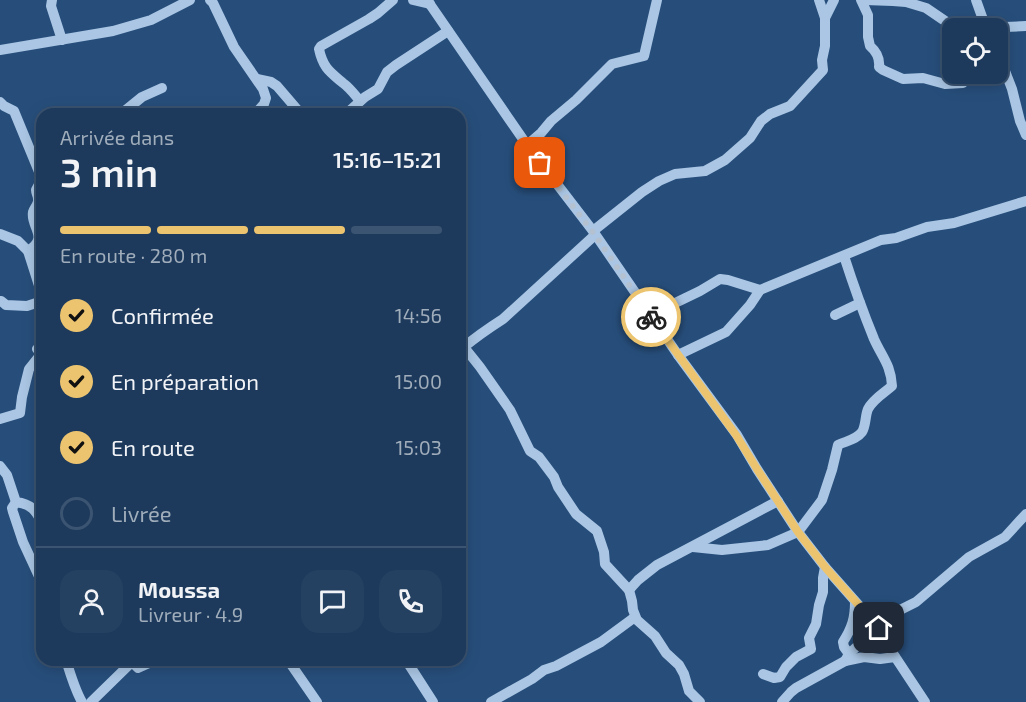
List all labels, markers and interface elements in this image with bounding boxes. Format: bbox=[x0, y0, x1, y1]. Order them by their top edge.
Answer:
map controls bbox=[942, 18, 1008, 84]
button: locate bbox=[942, 18, 1008, 84]
text: Arrivée dans bbox=[60, 125, 174, 149]
pin bbox=[514, 137, 565, 188]
text: 15:16–15:21 bbox=[333, 146, 442, 172]
icon: bag bbox=[523, 146, 556, 179]
text: 3 min bbox=[60, 148, 158, 195]
text: En route · 280 m bbox=[60, 243, 207, 267]
courier bbox=[621, 287, 681, 347]
icon: check bbox=[60, 299, 93, 332]
icon: bike bbox=[635, 301, 668, 334]
text: Confirmée bbox=[111, 302, 214, 328]
text: 14:56 bbox=[395, 303, 442, 327]
icon: check bbox=[60, 365, 93, 398]
text: En préparation bbox=[111, 368, 259, 394]
text: 15:00 bbox=[394, 369, 442, 393]
icon: check bbox=[60, 431, 93, 464]
text: En route bbox=[111, 434, 195, 460]
text: 15:03 bbox=[395, 435, 442, 459]
text: Livrée bbox=[111, 500, 172, 526]
button: person bbox=[60, 570, 123, 633]
button: chat bbox=[301, 570, 364, 633]
button: phone bbox=[379, 570, 442, 633]
text: Moussa bbox=[138, 576, 220, 602]
text: Livreur · 4.9 bbox=[138, 602, 243, 626]
pin bbox=[853, 602, 904, 653]
icon: home bbox=[862, 611, 895, 644]

